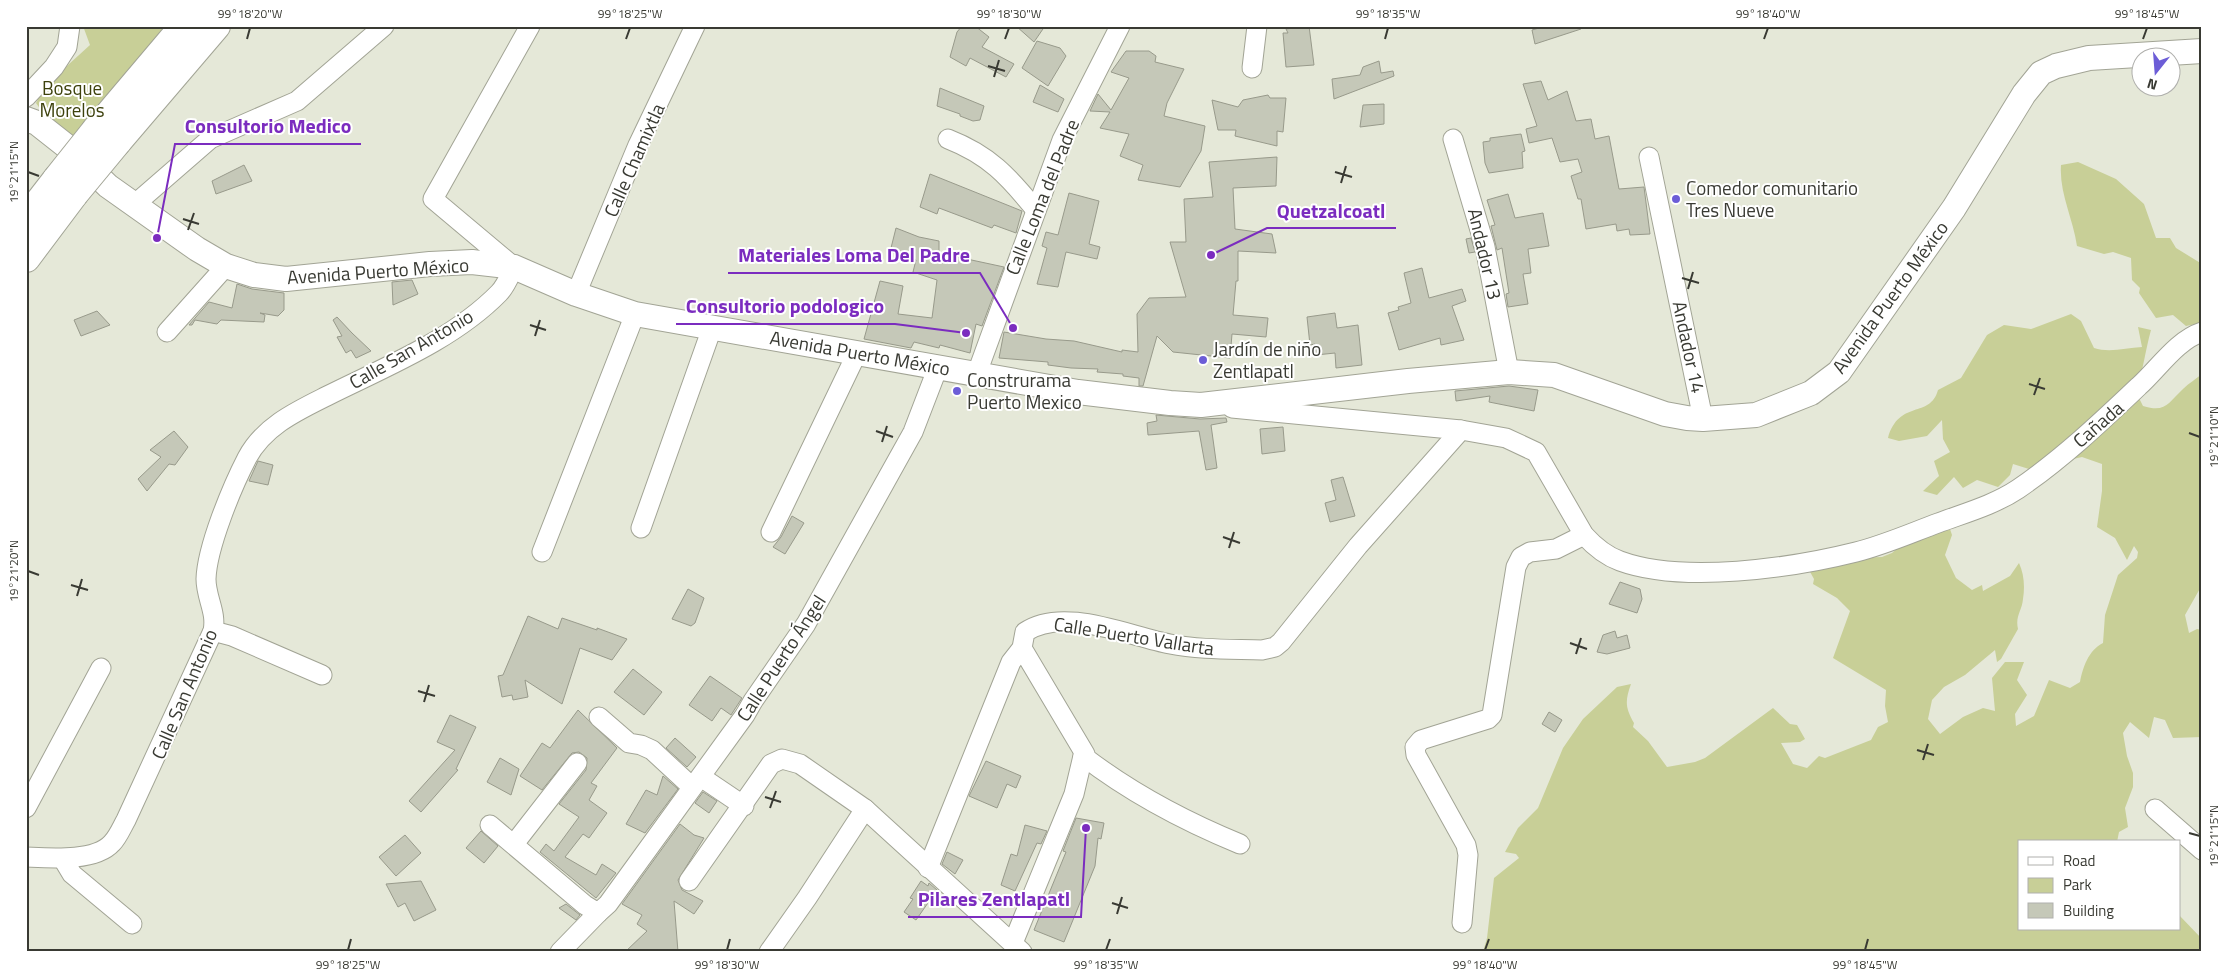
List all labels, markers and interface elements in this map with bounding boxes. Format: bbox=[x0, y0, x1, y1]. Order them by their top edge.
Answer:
text: 99°18'20"W bbox=[218, 4, 283, 23]
text: 99°18'25"W bbox=[598, 4, 663, 23]
text: 99°18'30"W bbox=[977, 4, 1042, 23]
text: 99°18'35"W bbox=[1356, 4, 1421, 23]
text: 99°18'40"W bbox=[1736, 4, 1801, 23]
text: 99°18'45"W bbox=[2115, 4, 2180, 23]
north arrow bbox=[2130, 48, 2180, 98]
park label: Bosque Morelos bbox=[39, 73, 105, 124]
text: N bbox=[2144, 73, 2160, 96]
street label: Calle Chamixtla bbox=[596, 98, 672, 221]
callout: Consultorio Medico bbox=[175, 109, 361, 144]
text: Consultorio Medico bbox=[185, 110, 351, 141]
street label: Calle Loma del Padre bbox=[997, 114, 1086, 279]
text: 19°21'15"N bbox=[4, 141, 23, 203]
place label: Comedor comunitario Tres Nueve bbox=[1686, 173, 1858, 224]
callout: Quetzalcoatl bbox=[1267, 193, 1396, 228]
marker: Comedor comunitario Tres Nueve bbox=[1670, 193, 1682, 205]
text: Quetzalcoatl bbox=[1277, 195, 1385, 226]
street label: Andador 13 bbox=[1461, 205, 1510, 303]
street label: Avenida Puerto México bbox=[1824, 214, 1955, 379]
callout: Materiales Loma Del Padre bbox=[728, 238, 980, 273]
text: Materiales Loma Del Padre bbox=[738, 239, 970, 270]
street label: Avenida Puerto México bbox=[286, 250, 470, 291]
callout: Consultorio podologico bbox=[676, 289, 895, 324]
text: Consultorio podologico bbox=[686, 290, 884, 321]
street label: Andador 14 bbox=[1666, 298, 1713, 396]
street label: Calle San Antonio bbox=[343, 301, 478, 396]
street label: Avenida Puerto México bbox=[768, 322, 952, 383]
place label: Jardín de niño Zentlapatl bbox=[1213, 334, 1321, 385]
marker: Jardín de niño Zentlapatl bbox=[1197, 354, 1209, 366]
place label: Construrama Puerto Mexico bbox=[967, 365, 1082, 416]
marker: Construrama Puerto Mexico bbox=[951, 385, 963, 397]
street label: Cañada bbox=[2066, 393, 2130, 454]
text: 19°21'10"N bbox=[2204, 406, 2223, 468]
text: 19°21'20"N bbox=[4, 540, 23, 602]
street label: Calle Puerto Ángel bbox=[729, 589, 833, 727]
street label: Calle Puerto Vallarta bbox=[1052, 609, 1217, 663]
street label: Calle San Antonio bbox=[143, 624, 224, 764]
text: 19°21'15"N bbox=[2204, 805, 2223, 867]
legend bbox=[2018, 840, 2180, 930]
text: Road bbox=[2063, 849, 2095, 872]
text: Park bbox=[2063, 873, 2092, 896]
callout: Pilares Zentlapatl bbox=[908, 882, 1081, 917]
text: Pilares Zentlapatl bbox=[918, 883, 1070, 914]
text: Building bbox=[2063, 899, 2114, 922]
text: 99°18'25"W bbox=[316, 955, 381, 974]
text: 99°18'30"W bbox=[695, 955, 760, 974]
text: 99°18'35"W bbox=[1074, 955, 1139, 974]
text: 99°18'40"W bbox=[1453, 955, 1518, 974]
text: 99°18'45"W bbox=[1833, 955, 1898, 974]

